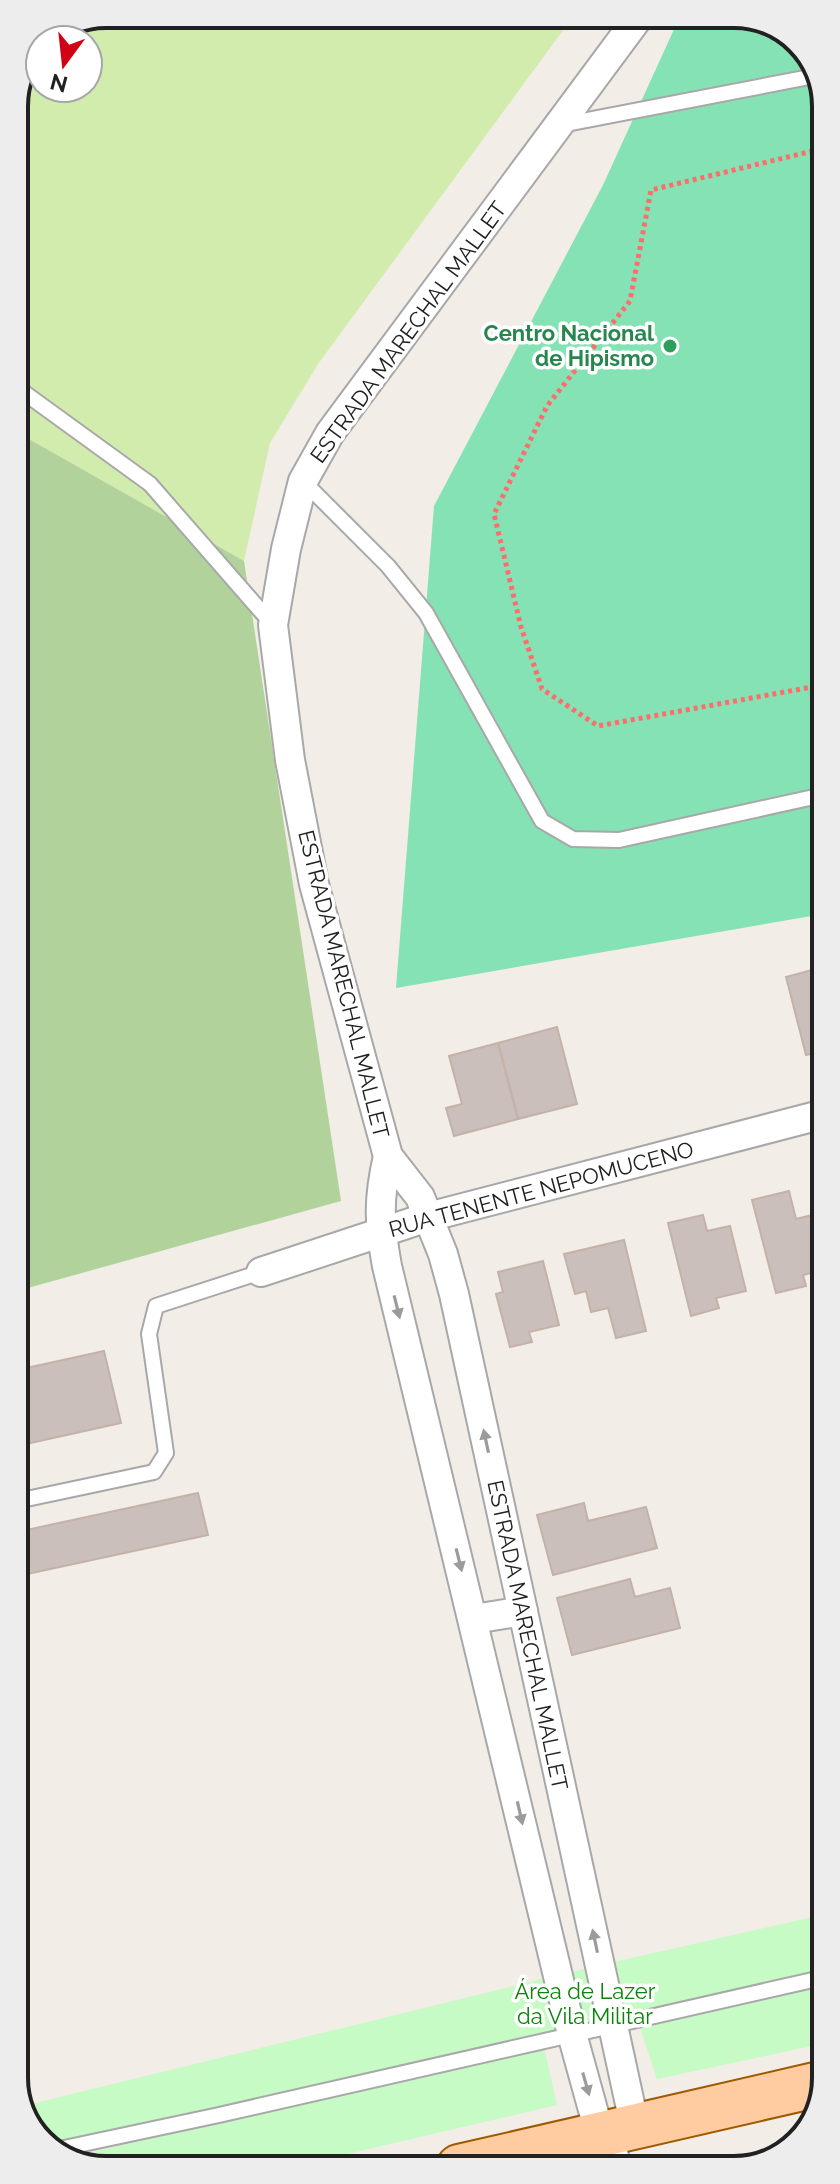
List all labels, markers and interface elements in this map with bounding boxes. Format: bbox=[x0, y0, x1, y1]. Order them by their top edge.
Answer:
north arrow bbox=[24, 24, 104, 104]
text: N bbox=[47, 69, 70, 98]
street label: ESTRADA MARECHAL MALLET bbox=[304, 196, 512, 468]
place label: Centro Nacional de Hipismo bbox=[484, 320, 655, 371]
marker: Centro Nacional de Hipismo bbox=[661, 337, 679, 355]
street label: ESTRADA MARECHAL MALLET bbox=[293, 827, 395, 1141]
street label: RUA TENENTE NEPOMUCENO bbox=[386, 1136, 696, 1242]
one-way arrow bbox=[391, 1295, 404, 1320]
one-way arrow bbox=[479, 1429, 492, 1454]
street label: ESTRADA MARECHAL MALLET bbox=[482, 1478, 574, 1793]
one-way arrow bbox=[454, 1547, 466, 1572]
one-way arrow bbox=[514, 1800, 527, 1825]
one-way arrow bbox=[588, 1929, 601, 1954]
park label: Área de Lazer da Vila Militar bbox=[515, 1978, 656, 2029]
one-way arrow bbox=[580, 2073, 593, 2097]

